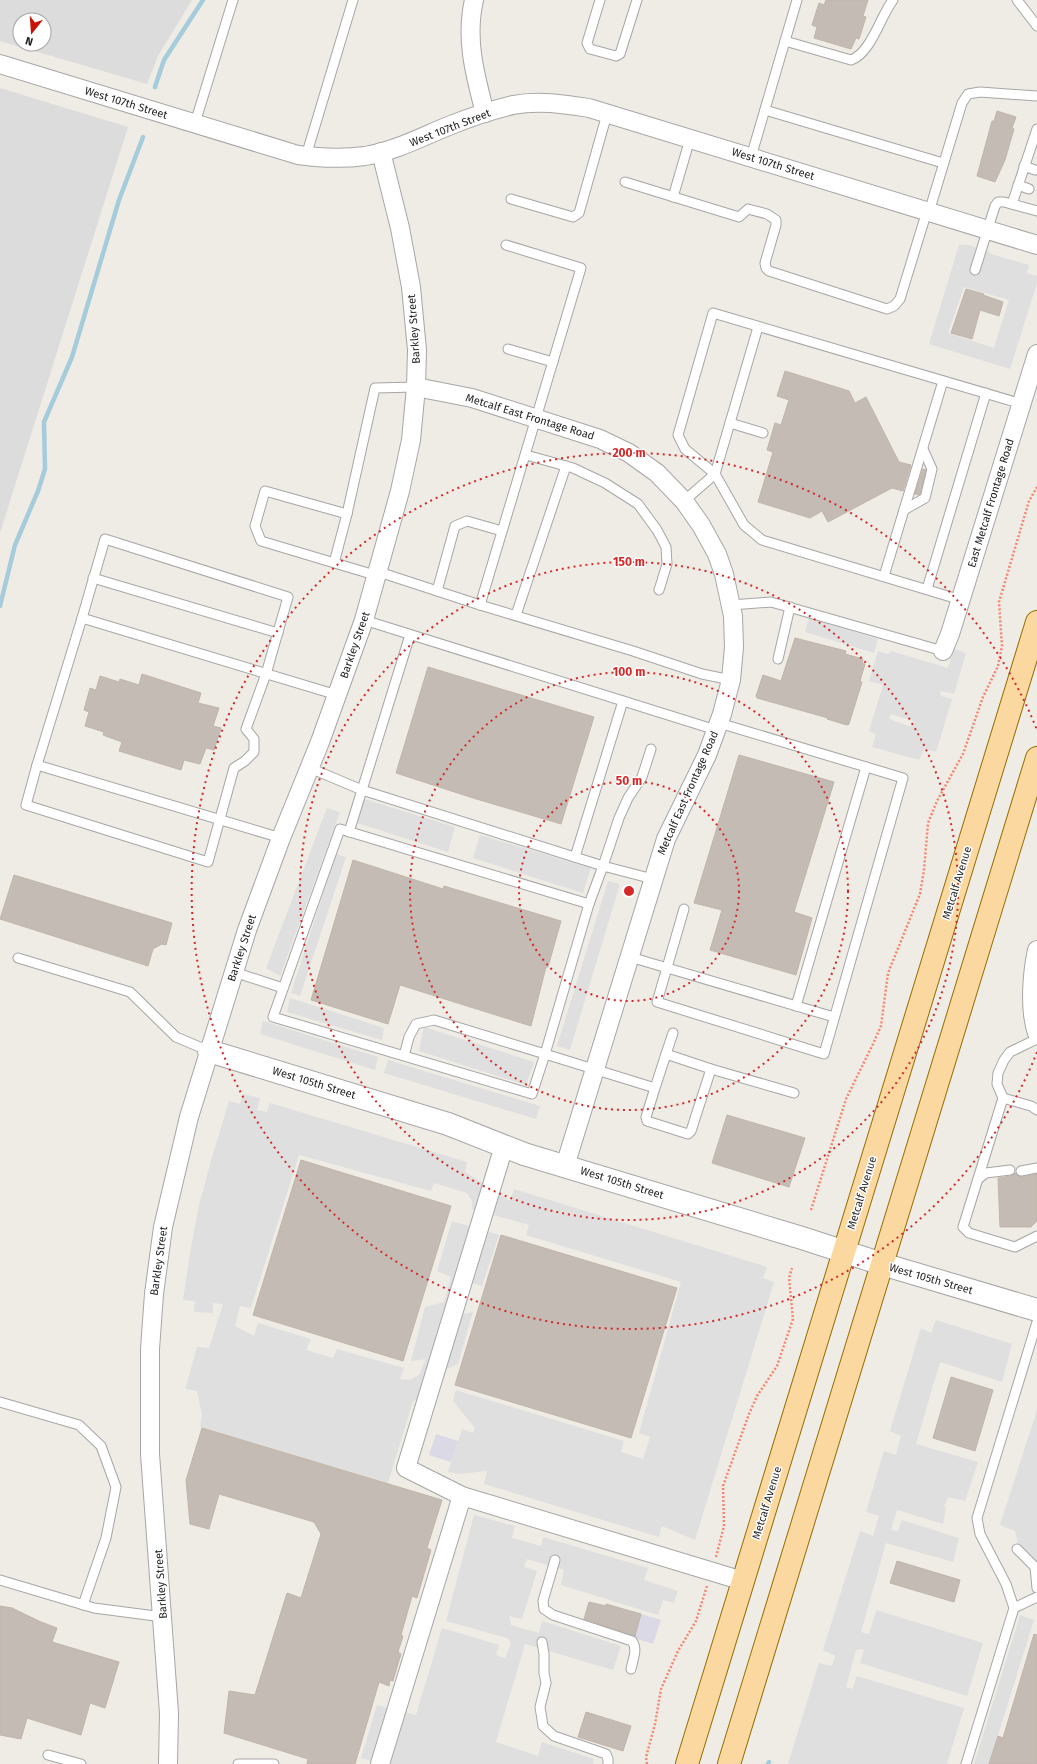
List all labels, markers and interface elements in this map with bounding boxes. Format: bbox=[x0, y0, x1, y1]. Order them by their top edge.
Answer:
north arrow bbox=[12, 12, 52, 52]
text: N bbox=[24, 34, 35, 48]
street label: West 107th Street bbox=[83, 84, 169, 122]
street label: West 107th Street bbox=[408, 107, 492, 149]
street label: West 107th Street bbox=[730, 145, 816, 183]
street label: Barkley Street bbox=[405, 294, 423, 364]
street label: Metcalf East Frontage Road bbox=[464, 391, 596, 443]
street label: East Metcalf Frontage Road bbox=[965, 437, 1017, 569]
text: 200 m bbox=[612, 446, 646, 460]
text: 150 m bbox=[613, 555, 645, 569]
street label: Barkley Street bbox=[337, 610, 373, 680]
text: 100 m bbox=[613, 665, 645, 679]
street label: Metcalf East Frontage Road bbox=[655, 729, 721, 857]
text: 50 m bbox=[616, 774, 642, 788]
street label: Metcalf Avenue bbox=[940, 845, 974, 921]
centre of rings bbox=[622, 884, 636, 898]
street label: Barkley Street bbox=[225, 913, 259, 983]
street label: West 105th Street bbox=[271, 1064, 357, 1102]
street label: Metcalf Avenue bbox=[845, 1155, 879, 1231]
street label: West 105th Street bbox=[579, 1164, 665, 1202]
street label: Barkley Street bbox=[148, 1225, 170, 1296]
street label: West 105th Street bbox=[888, 1261, 974, 1297]
street label: Metcalf Avenue bbox=[750, 1465, 784, 1541]
street label: Barkley Street bbox=[152, 1549, 170, 1619]

